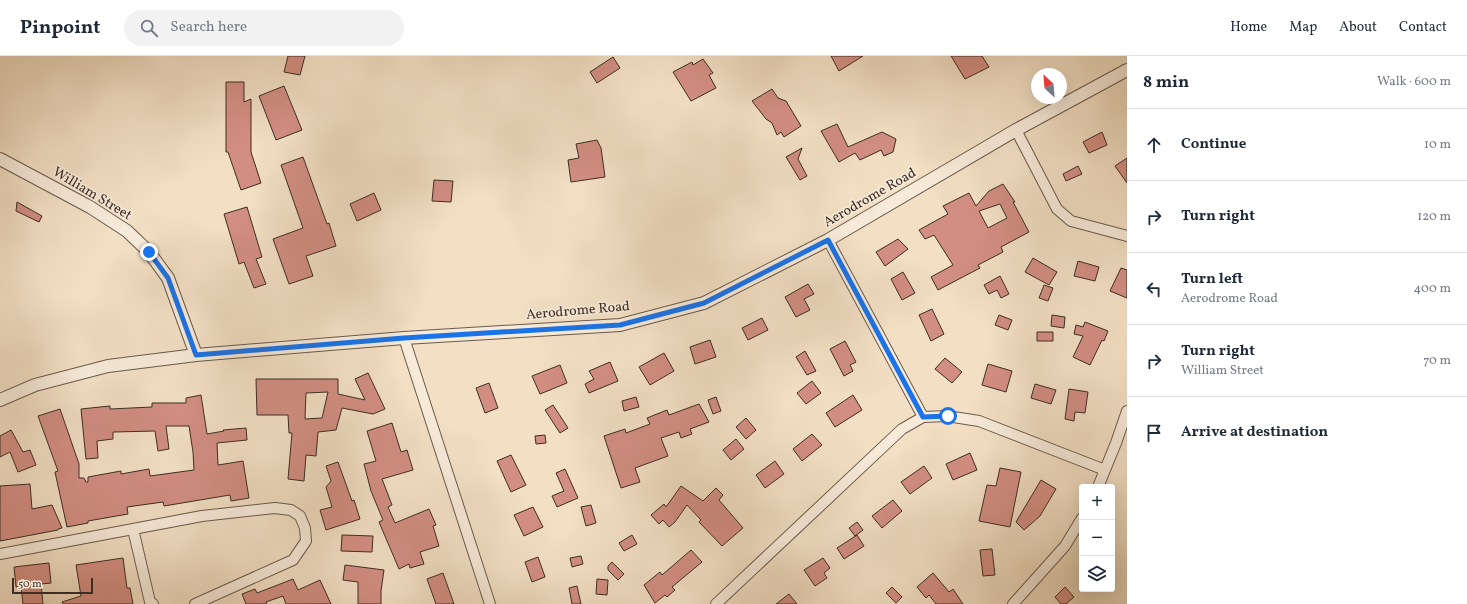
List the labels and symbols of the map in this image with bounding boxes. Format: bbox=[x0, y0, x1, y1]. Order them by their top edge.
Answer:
north arrow bbox=[1031, 68, 1067, 104]
street label: William Street bbox=[49, 163, 135, 225]
street label: Aerodrome Road bbox=[820, 164, 920, 232]
route end bbox=[140, 243, 158, 261]
street label: Aerodrome Road bbox=[525, 297, 631, 325]
route start bbox=[939, 407, 957, 425]
scale bar bbox=[12, 576, 93, 595]

